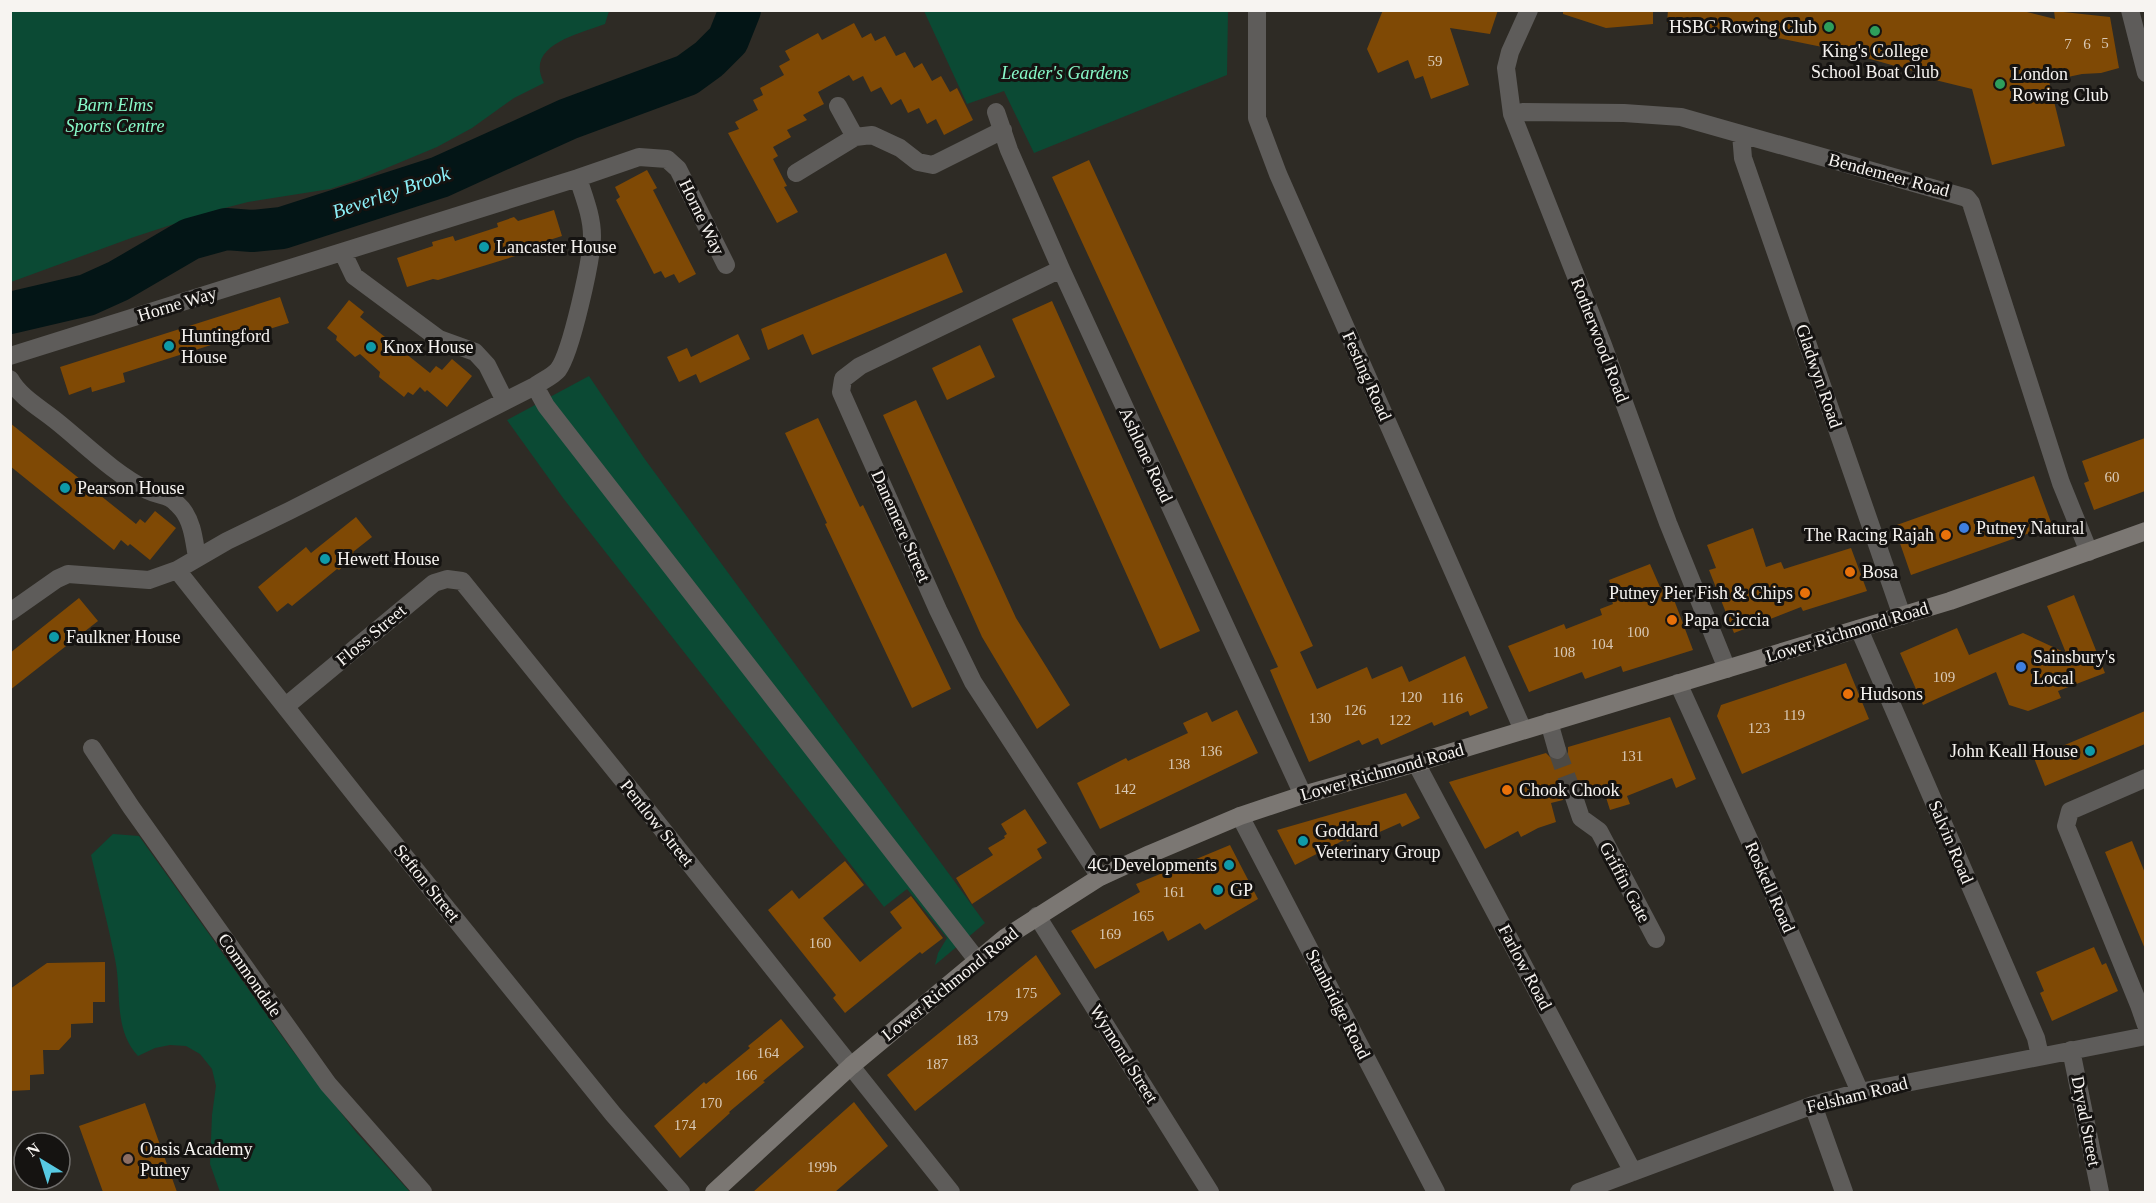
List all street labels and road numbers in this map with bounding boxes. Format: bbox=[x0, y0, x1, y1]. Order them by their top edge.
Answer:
street label: Bendemeer Road bbox=[1826, 149, 1952, 201]
street label: Horne Way bbox=[675, 176, 729, 258]
street label: Rotherwood Road bbox=[1567, 275, 1633, 405]
street label: Horne Way bbox=[135, 282, 219, 326]
street label: Gladwyn Road bbox=[1792, 321, 1846, 431]
street label: Festing Road bbox=[1338, 328, 1396, 424]
street label: Ashlone Road bbox=[1115, 404, 1177, 506]
street label: Danemere Street bbox=[867, 467, 935, 585]
street label: Lower Richmond Road bbox=[1763, 598, 1931, 666]
street label: Floss Street bbox=[332, 600, 410, 670]
street label: Lower Richmond Road bbox=[1298, 739, 1466, 805]
street label: Pentlow Street bbox=[616, 776, 698, 870]
street label: Salvin Road bbox=[1925, 797, 1977, 887]
street label: Griffin Gate bbox=[1595, 838, 1655, 926]
street label: Roskell Road bbox=[1741, 838, 1799, 936]
street label: Sefton Street bbox=[390, 840, 464, 926]
street label: Farlow Road bbox=[1494, 921, 1556, 1013]
street label: Lower Richmond Road bbox=[878, 923, 1022, 1045]
street label: Commondale bbox=[214, 930, 286, 1020]
street label: Stanbridge Road bbox=[1302, 946, 1374, 1062]
street label: Wymond Street bbox=[1086, 1001, 1162, 1107]
street label: Felsham Road bbox=[1804, 1073, 1910, 1117]
street label: Dryad Street bbox=[2067, 1074, 2105, 1168]

